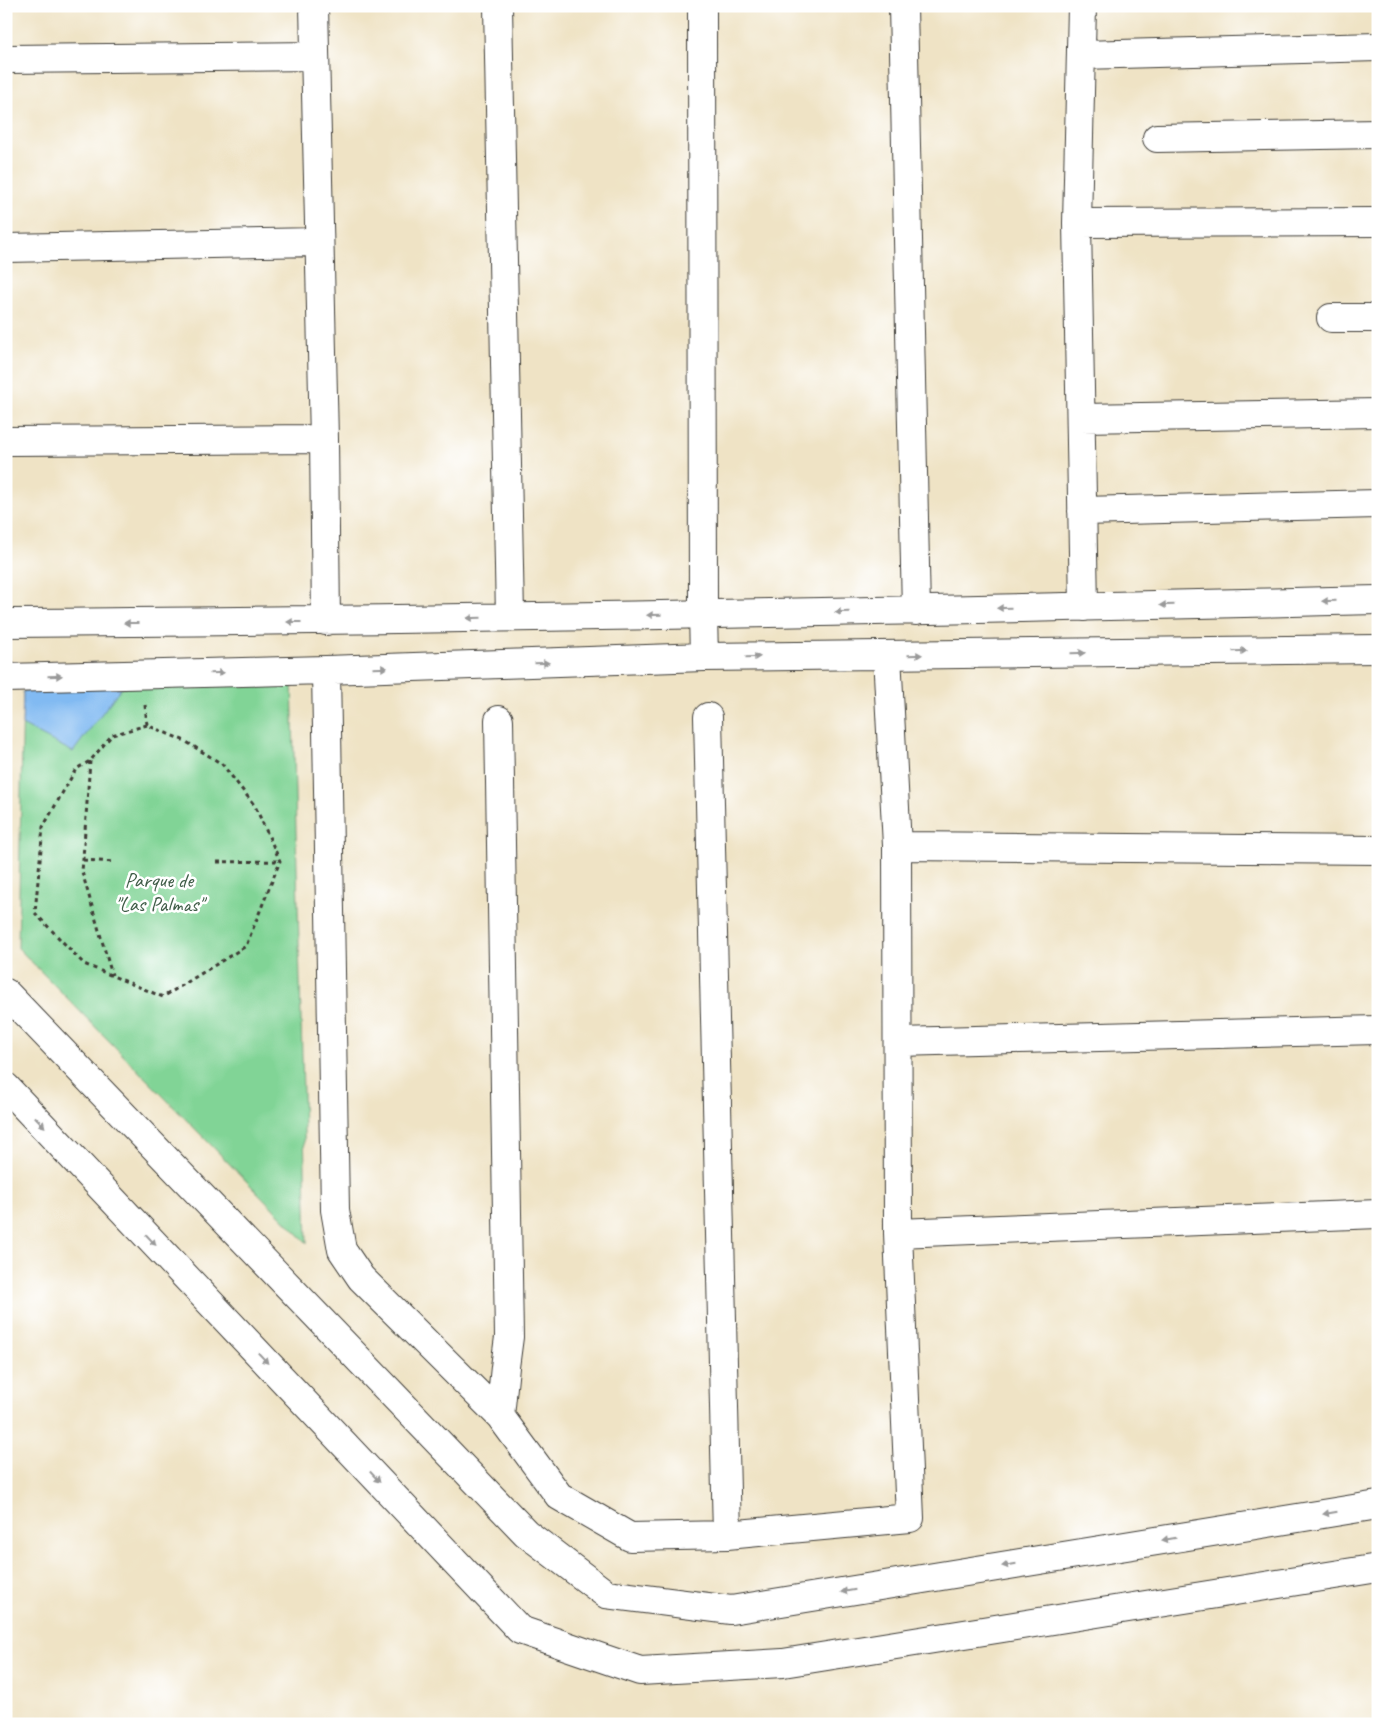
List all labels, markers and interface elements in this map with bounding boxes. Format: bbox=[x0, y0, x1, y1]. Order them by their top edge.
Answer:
one-way arrow bbox=[1321, 597, 1337, 605]
one-way arrow bbox=[1158, 601, 1174, 609]
one-way arrow bbox=[996, 604, 1012, 612]
one-way arrow bbox=[833, 608, 849, 616]
one-way arrow bbox=[646, 611, 662, 619]
one-way arrow bbox=[466, 614, 482, 622]
one-way arrow bbox=[286, 618, 302, 626]
one-way arrow bbox=[123, 619, 139, 627]
one-way arrow bbox=[1233, 646, 1249, 654]
one-way arrow bbox=[1070, 649, 1086, 657]
one-way arrow bbox=[908, 651, 924, 659]
one-way arrow bbox=[745, 653, 761, 661]
one-way arrow bbox=[534, 658, 550, 666]
one-way arrow bbox=[372, 664, 388, 672]
one-way arrow bbox=[210, 669, 226, 677]
one-way arrow bbox=[47, 672, 63, 680]
park label: Parque de "Las Palmas" bbox=[115, 867, 207, 917]
one-way arrow bbox=[34, 1116, 46, 1128]
one-way arrow bbox=[145, 1234, 157, 1246]
one-way arrow bbox=[257, 1352, 269, 1364]
one-way arrow bbox=[369, 1470, 381, 1482]
one-way arrow bbox=[1321, 1509, 1337, 1517]
one-way arrow bbox=[1161, 1535, 1177, 1543]
one-way arrow bbox=[1000, 1561, 1016, 1569]
one-way arrow bbox=[840, 1587, 856, 1595]

